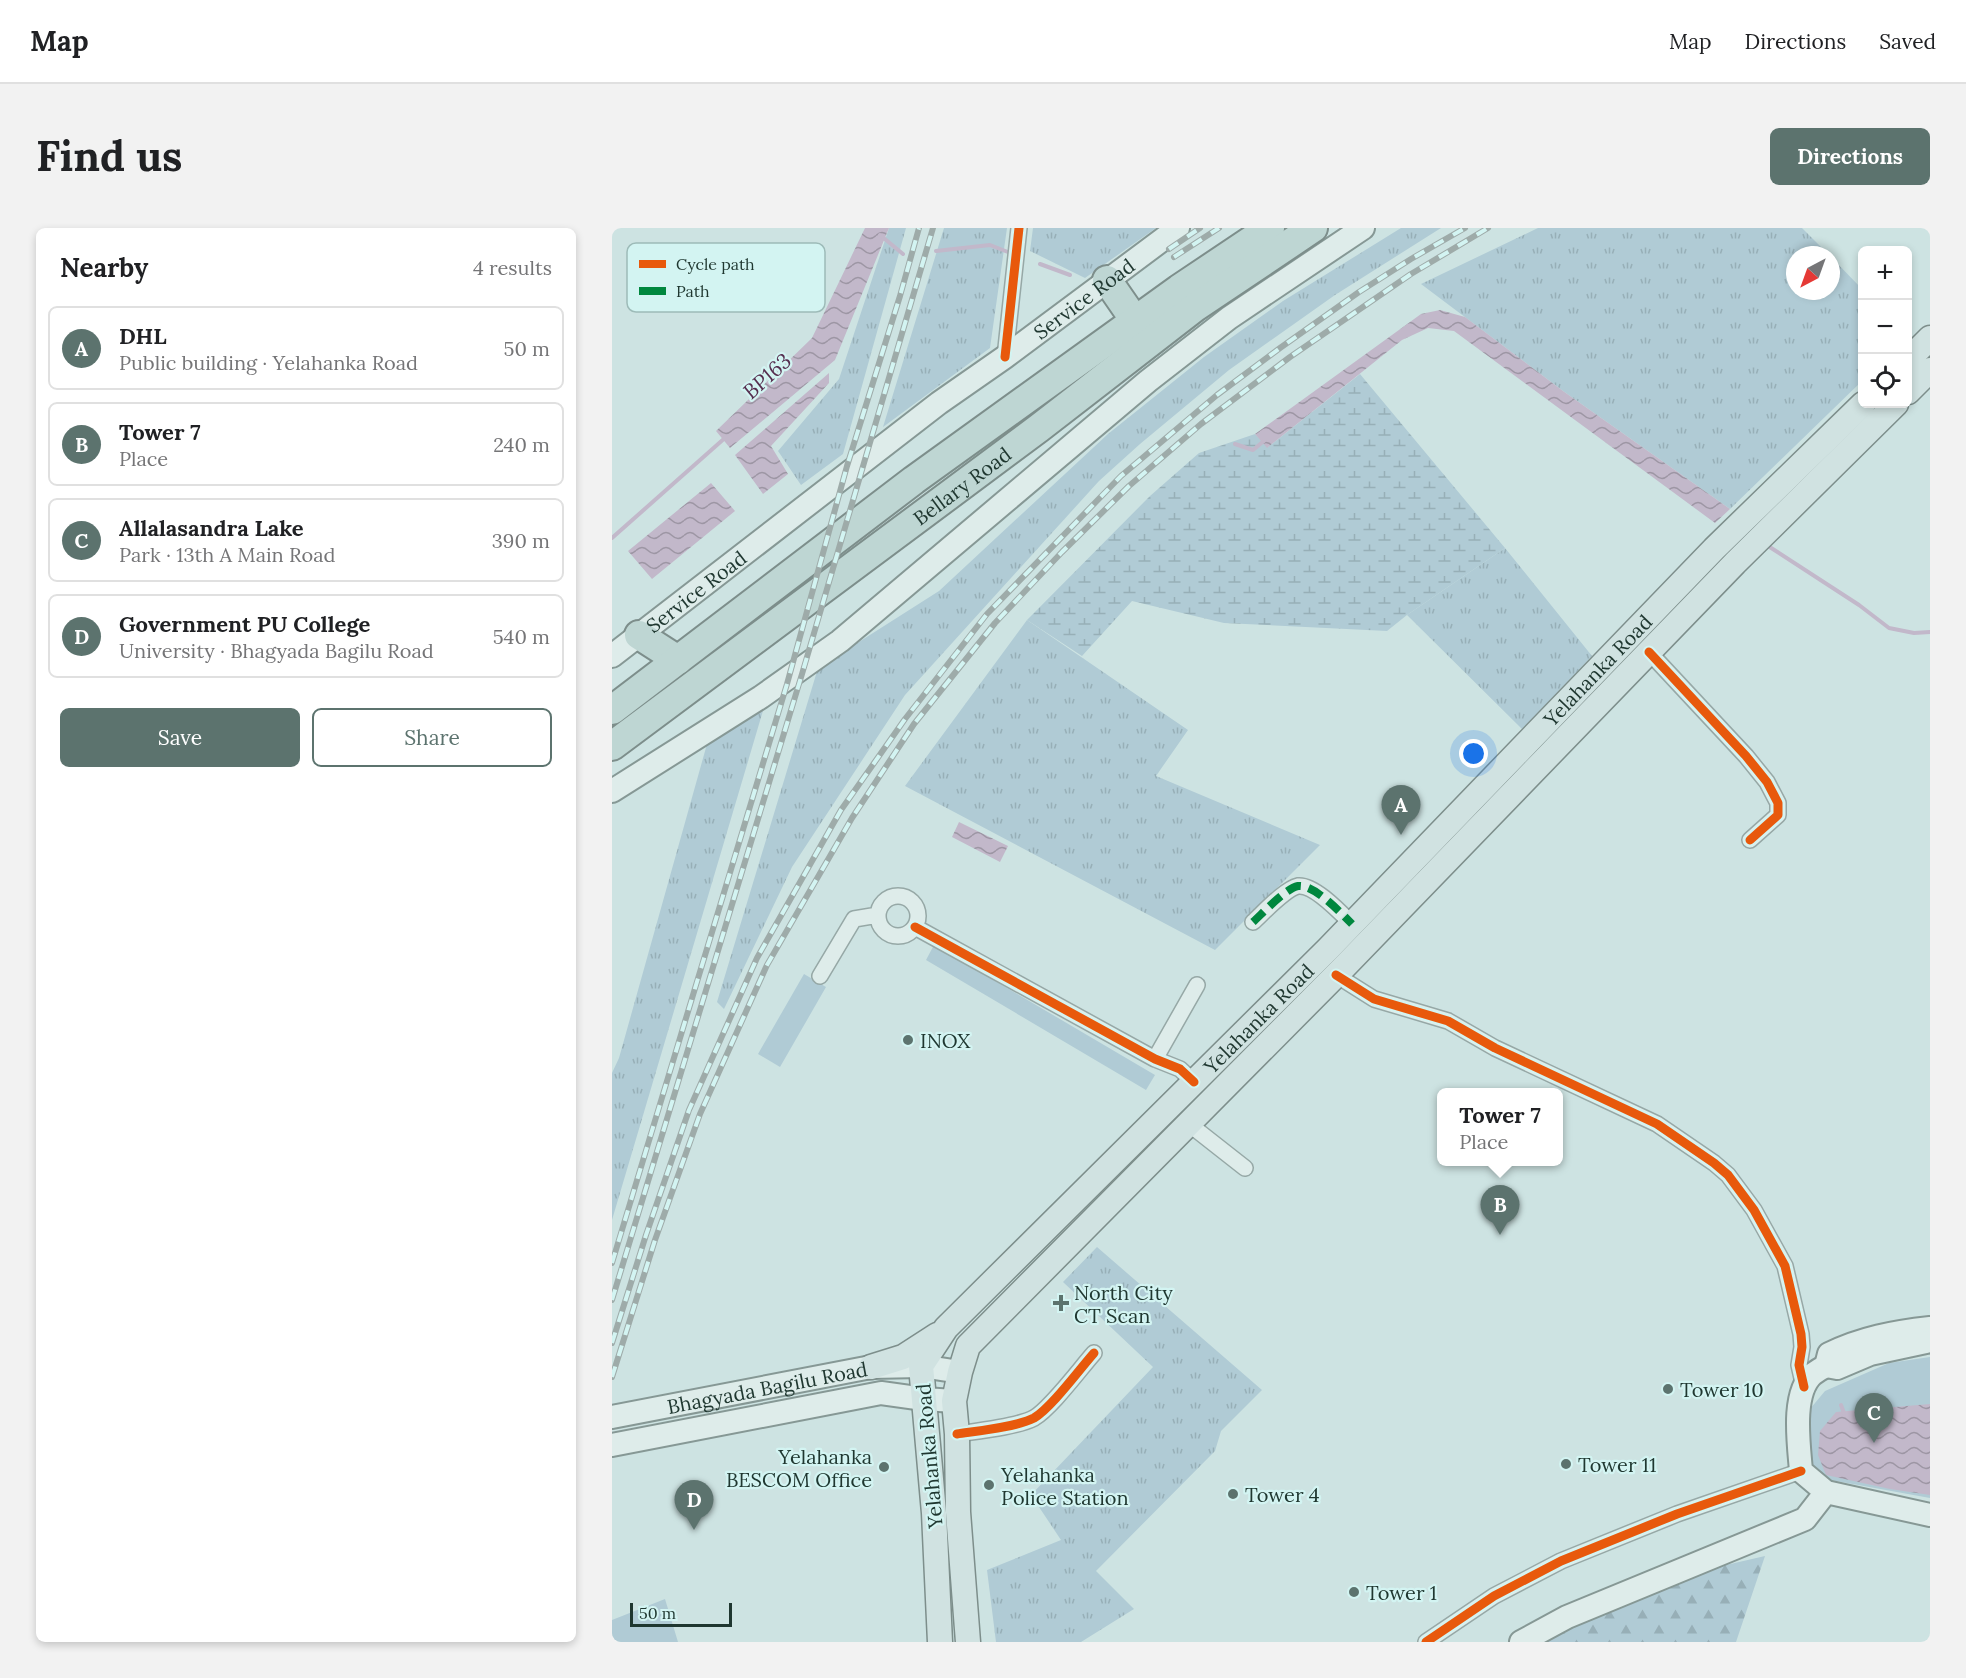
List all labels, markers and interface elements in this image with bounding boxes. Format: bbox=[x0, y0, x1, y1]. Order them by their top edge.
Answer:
text: Map bbox=[30, 23, 89, 59]
text: Map bbox=[1669, 28, 1712, 55]
text: Directions bbox=[1745, 28, 1846, 55]
text: Saved bbox=[1879, 28, 1936, 55]
button: Directions bbox=[1770, 128, 1930, 185]
text: Find us bbox=[36, 129, 182, 183]
legend bbox=[627, 243, 825, 312]
north arrow bbox=[1786, 246, 1840, 300]
map controls bbox=[1858, 246, 1912, 408]
button: + bbox=[1858, 246, 1912, 300]
text: Nearby bbox=[60, 251, 148, 284]
street label: Service Road bbox=[1028, 253, 1139, 344]
text: Cycle path bbox=[676, 254, 755, 274]
text: 4 results bbox=[473, 255, 552, 280]
text: Path bbox=[676, 281, 710, 301]
button: − bbox=[1858, 300, 1912, 354]
text: DHL bbox=[119, 322, 166, 350]
text: A bbox=[75, 336, 88, 361]
text: 50 m bbox=[504, 336, 550, 361]
water label: BP163 bbox=[737, 347, 797, 405]
text: Public building · Yelahanka Road bbox=[119, 350, 418, 375]
button: locate bbox=[1858, 354, 1912, 408]
text: Tower 7 bbox=[119, 418, 201, 446]
text: B bbox=[75, 432, 88, 457]
text: 240 m bbox=[493, 432, 550, 457]
street label: Bellary Road bbox=[908, 441, 1016, 530]
text: Place bbox=[119, 446, 168, 471]
text: Allalasandra Lake bbox=[119, 514, 304, 542]
text: C bbox=[75, 528, 88, 553]
text: 390 m bbox=[492, 528, 550, 553]
text: Park · 13th A Main Road bbox=[119, 542, 335, 567]
street label: Service Road bbox=[641, 545, 751, 638]
street label: Yelahanka Road bbox=[1537, 609, 1657, 732]
text: Government PU College bbox=[119, 610, 370, 638]
text: D bbox=[74, 624, 89, 649]
text: 540 m bbox=[493, 624, 550, 649]
text: University · Bhagyada Bagilu Road bbox=[119, 638, 434, 663]
button: Save bbox=[60, 708, 300, 767]
button: Share bbox=[312, 708, 552, 767]
your location bbox=[1459, 739, 1488, 768]
pin: A bbox=[1382, 786, 1420, 835]
street label: Yelahanka Road bbox=[1197, 958, 1319, 1079]
place label: INOX bbox=[920, 1028, 971, 1053]
marker: INOX bbox=[901, 1033, 915, 1047]
popup bbox=[1437, 1088, 1563, 1166]
text: Tower 7 bbox=[1459, 1101, 1541, 1129]
text: Place bbox=[1459, 1129, 1508, 1154]
pin: B bbox=[1480, 1186, 1520, 1235]
place label: North City CT Scan bbox=[1074, 1280, 1173, 1328]
marker: North City CT Scan bbox=[1052, 1294, 1070, 1312]
street label: Bhagyada Bagilu Road bbox=[665, 1355, 869, 1419]
place label: Tower 10 bbox=[1680, 1377, 1764, 1402]
street label: Yelahanka Road bbox=[910, 1382, 948, 1531]
marker: Tower 10 bbox=[1661, 1382, 1675, 1396]
pin: C bbox=[1854, 1394, 1894, 1443]
place label: Yelahanka BESCOM Office bbox=[726, 1444, 872, 1492]
place label: Tower 11 bbox=[1578, 1452, 1656, 1477]
marker: Tower 11 bbox=[1559, 1457, 1573, 1471]
marker: Yelahanka BESCOM Office bbox=[877, 1460, 891, 1474]
place label: Yelahanka Police Station bbox=[1000, 1462, 1129, 1510]
marker: Yelahanka Police Station bbox=[982, 1478, 996, 1492]
pin: D bbox=[674, 1480, 713, 1530]
place label: Tower 4 bbox=[1245, 1482, 1320, 1507]
marker: Tower 4 bbox=[1226, 1487, 1240, 1501]
place label: Tower 1 bbox=[1366, 1580, 1437, 1605]
marker: Tower 1 bbox=[1347, 1585, 1361, 1599]
scale bar bbox=[630, 1600, 732, 1628]
text: 50 m bbox=[639, 1603, 676, 1623]

